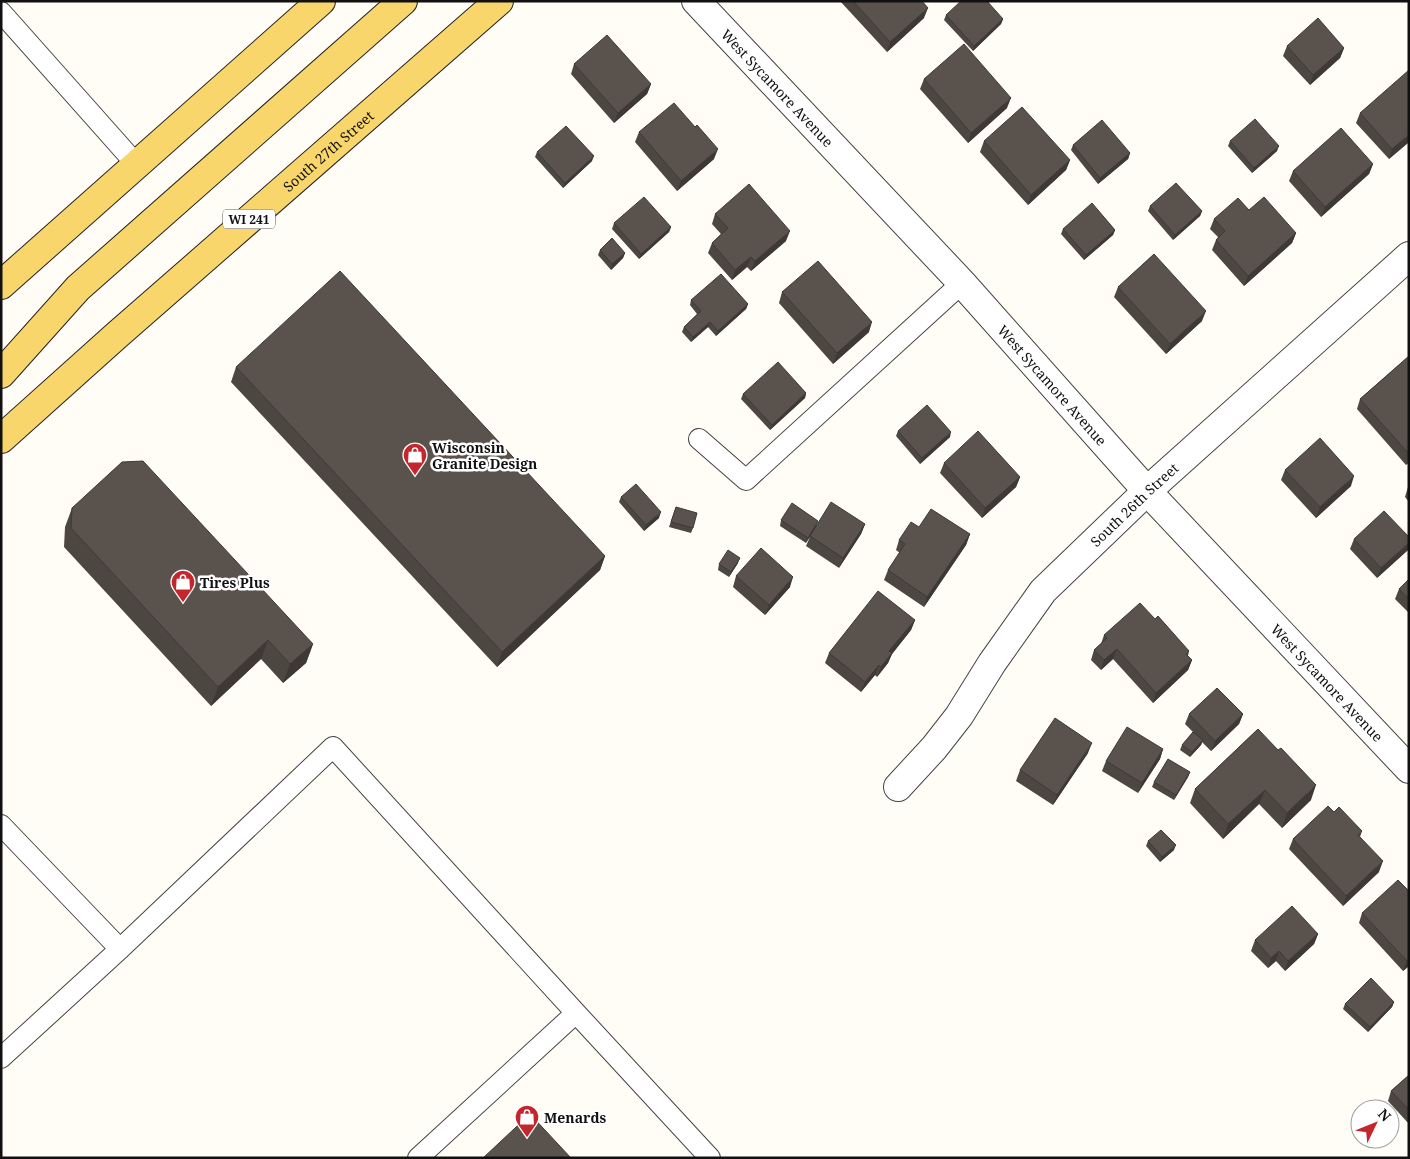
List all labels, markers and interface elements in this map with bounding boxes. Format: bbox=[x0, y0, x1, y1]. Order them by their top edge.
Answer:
street label: West Sycamore Avenue bbox=[717, 25, 838, 151]
street label: South 27th Street bbox=[279, 106, 377, 195]
road number: WI 241 bbox=[223, 210, 275, 228]
street label: West Sycamore Avenue bbox=[994, 321, 1111, 449]
place label: Wisconsin Granite Design bbox=[432, 438, 537, 473]
shop icon: Wisconsin Granite Design bbox=[402, 442, 428, 476]
street label: South 26th Street bbox=[1086, 458, 1182, 550]
shop icon: Tires Plus bbox=[170, 569, 196, 603]
place label: Tires Plus bbox=[200, 573, 270, 592]
street label: West Sycamore Avenue bbox=[1267, 619, 1388, 745]
north arrow bbox=[1350, 1099, 1400, 1149]
shop icon: Menards bbox=[514, 1104, 540, 1138]
text: N bbox=[1374, 1104, 1396, 1125]
place label: Menards bbox=[544, 1108, 606, 1127]

